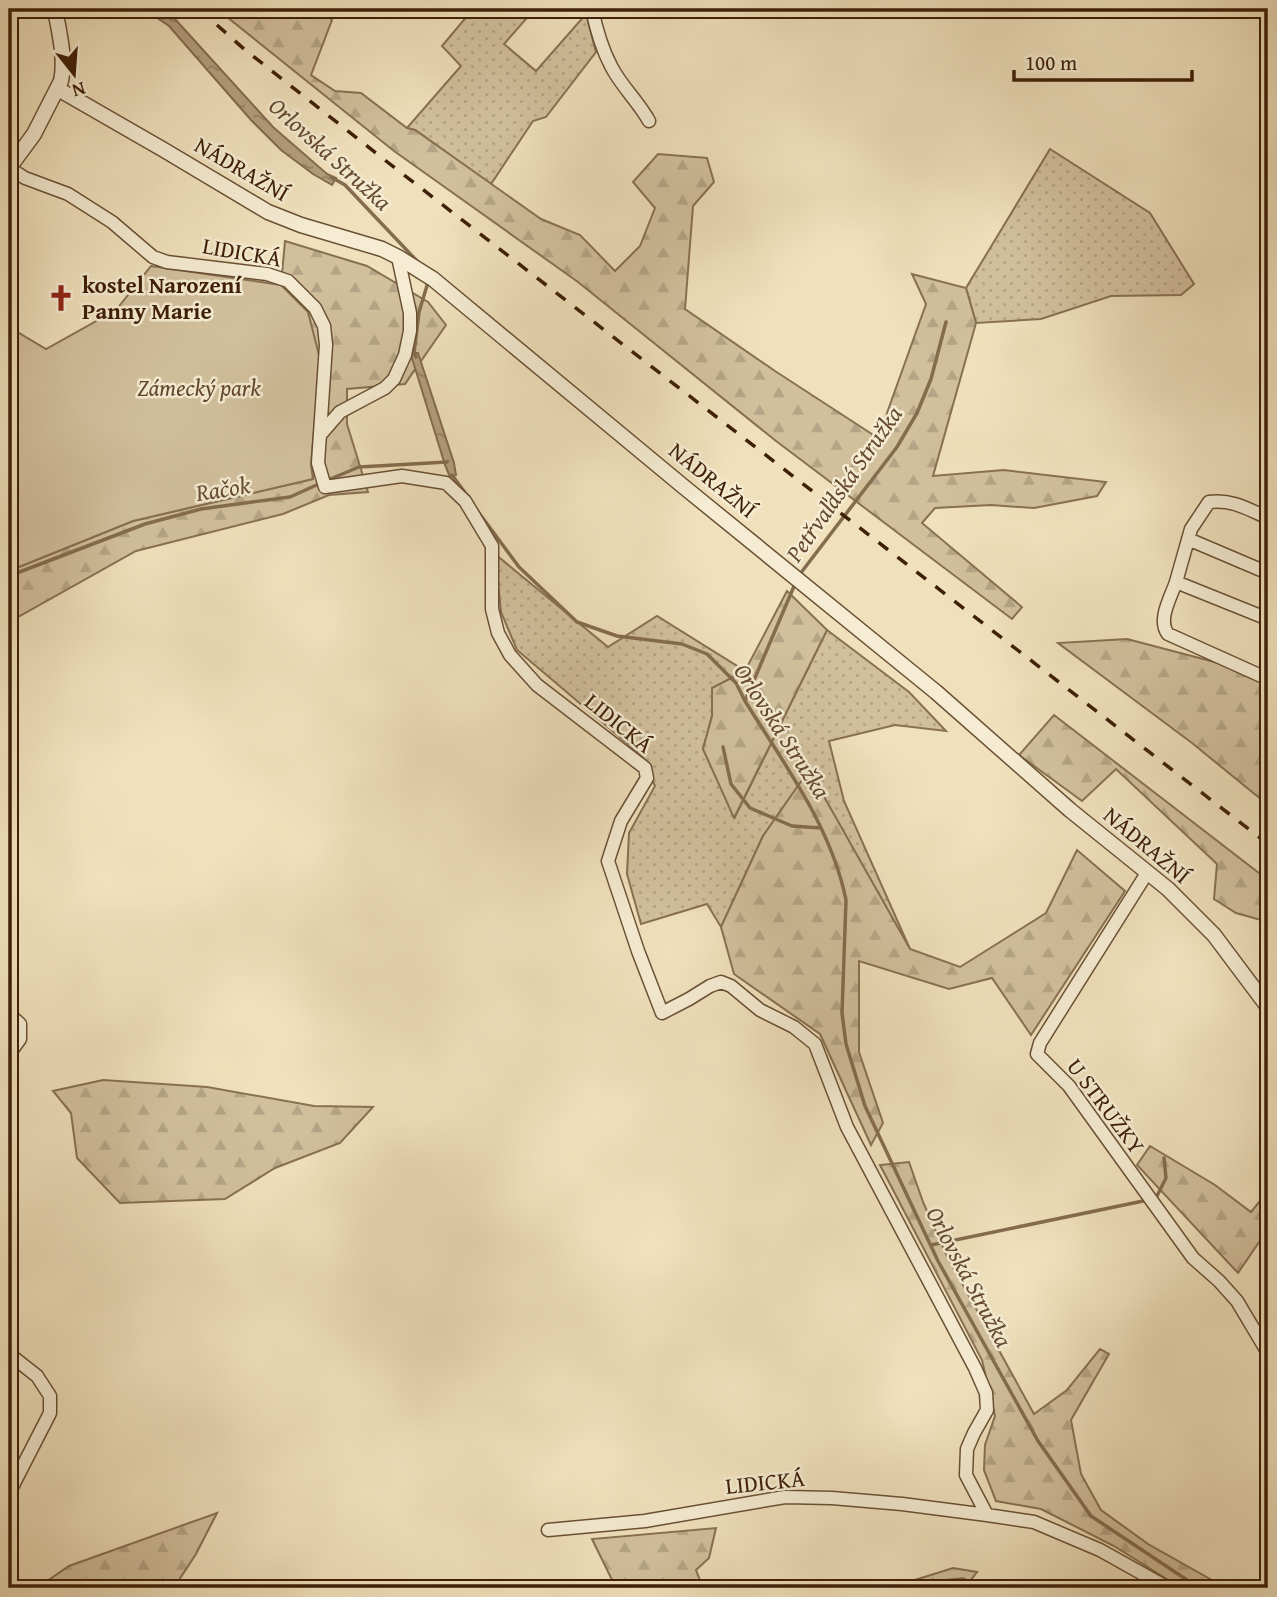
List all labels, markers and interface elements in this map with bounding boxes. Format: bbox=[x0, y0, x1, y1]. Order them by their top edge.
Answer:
north arrow bbox=[38, 38, 108, 108]
scale bar bbox=[1014, 38, 1193, 82]
text: 100 m bbox=[1025, 47, 1077, 78]
text: N bbox=[69, 75, 89, 106]
water label: Orlovská Stružka bbox=[261, 89, 400, 219]
street label: NÁDRAŽNÍ bbox=[189, 128, 297, 209]
street label: LIDICKÁ bbox=[200, 228, 284, 275]
place label: kostel Narození Panny Marie bbox=[82, 268, 242, 327]
church icon: kostel Narození Panny Marie bbox=[46, 283, 76, 313]
park label: Zámecký park bbox=[137, 371, 261, 404]
water label: Petřvaldská Stružka bbox=[776, 399, 910, 570]
street label: NÁDRAŽNÍ bbox=[662, 434, 765, 526]
water label: Račok bbox=[192, 467, 253, 510]
water label: Orlovská Stružka bbox=[725, 656, 839, 805]
street label: LIDICKÁ bbox=[578, 685, 661, 760]
street label: NÁDRAŽNÍ bbox=[1097, 798, 1199, 891]
street label: U STRUŽKY bbox=[1059, 1051, 1153, 1161]
water label: Orlovská Stružka bbox=[918, 1200, 1021, 1353]
street label: LIDICKÁ bbox=[724, 1461, 806, 1502]

